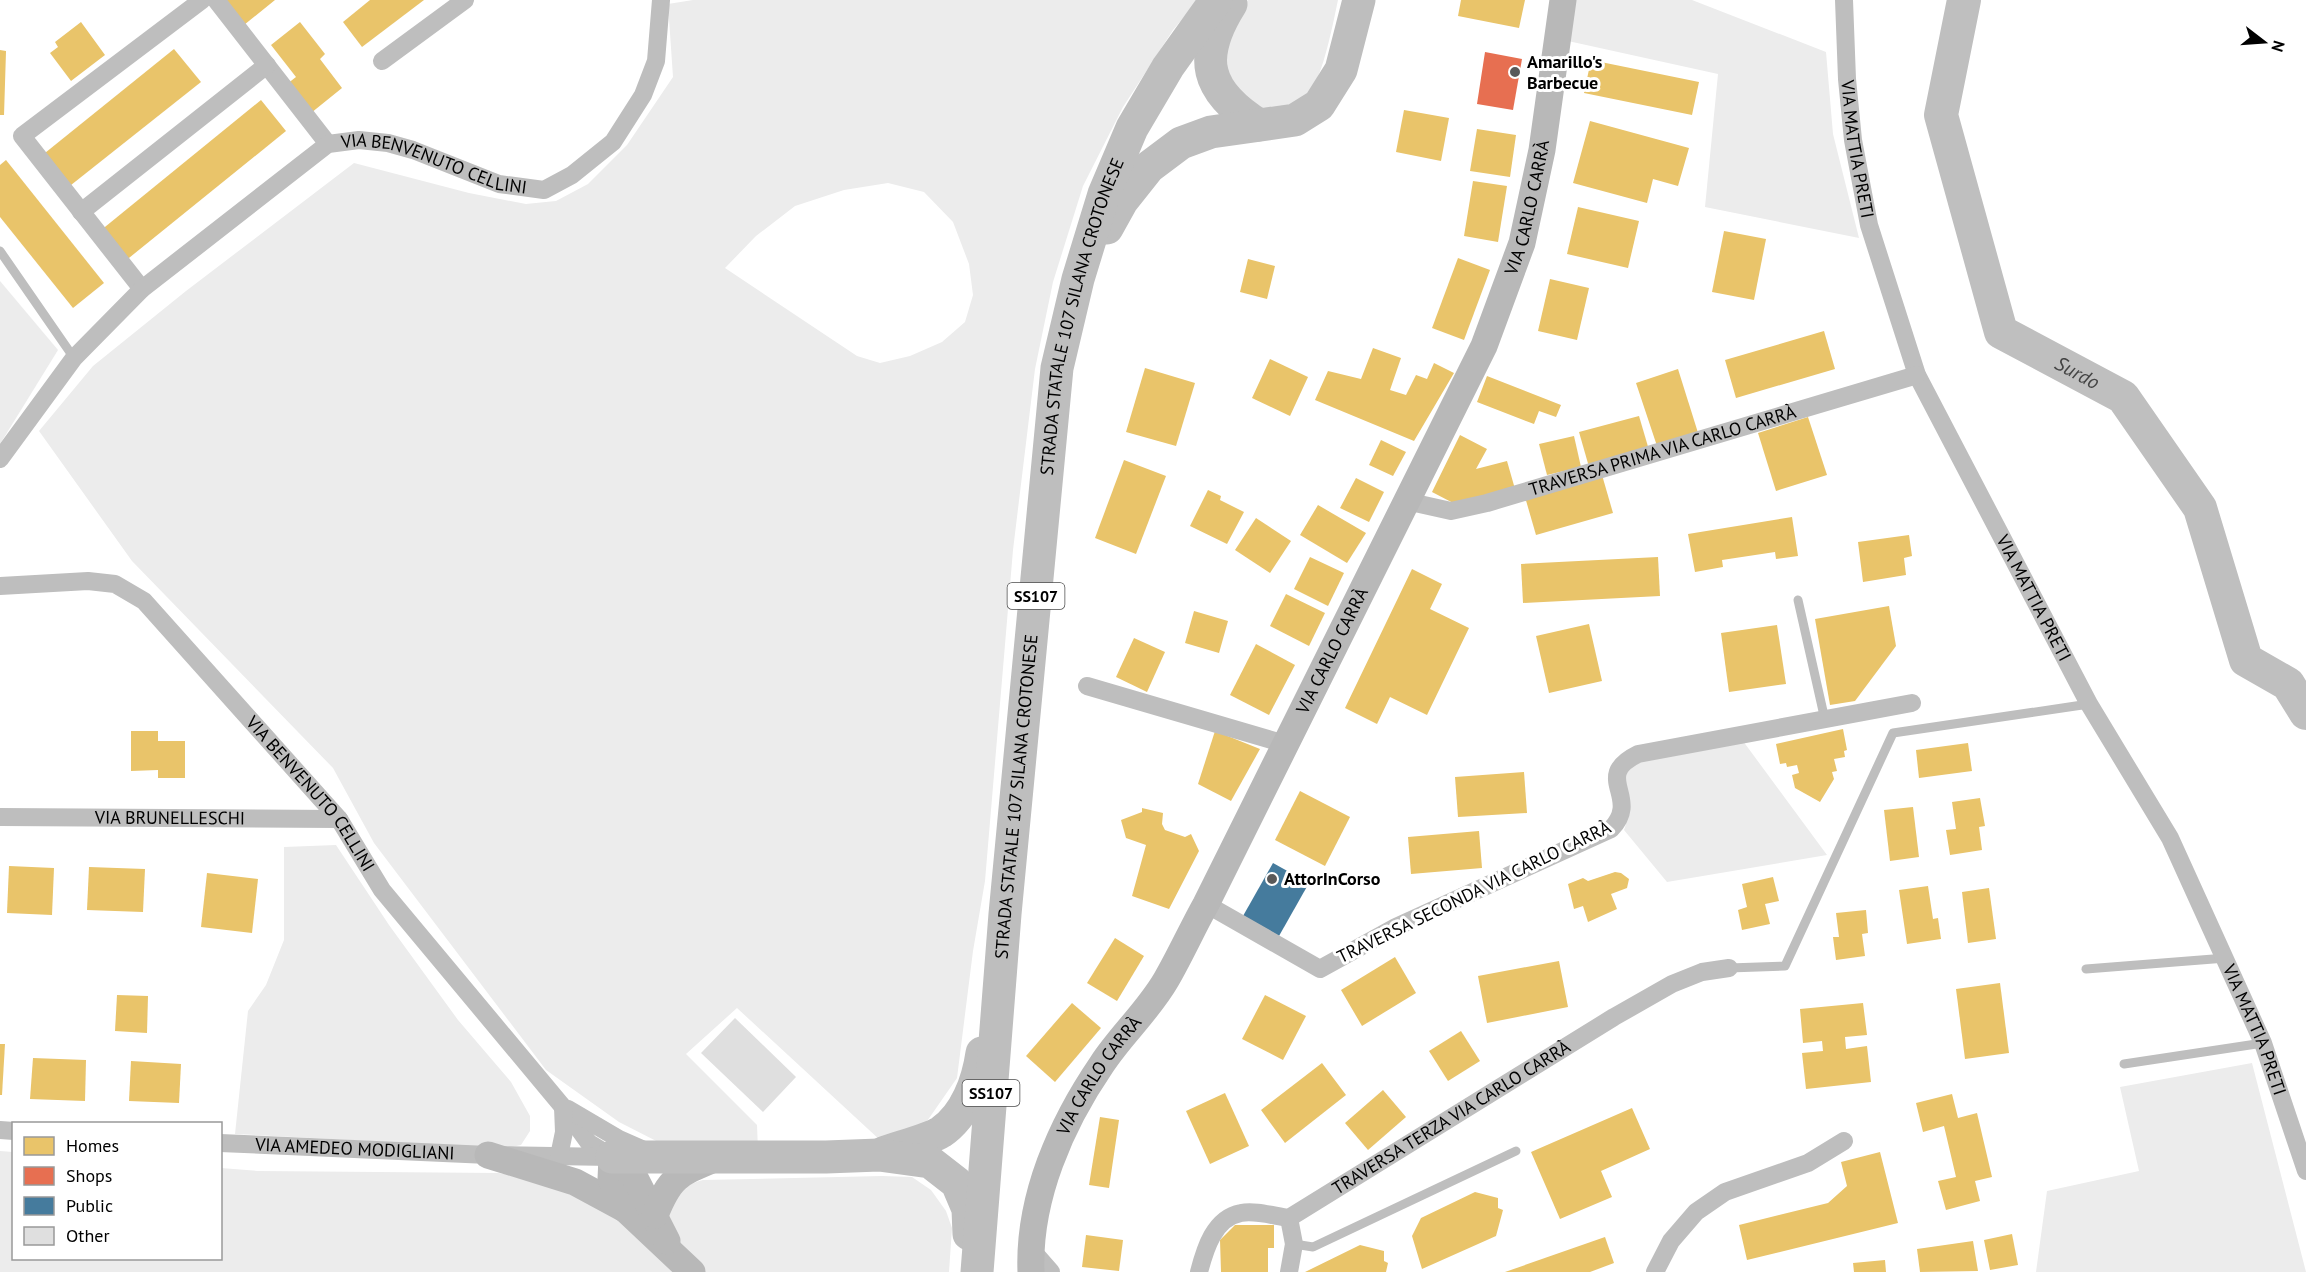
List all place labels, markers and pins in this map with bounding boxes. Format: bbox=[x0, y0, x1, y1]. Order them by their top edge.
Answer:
place label: Amarillo's Barbecue bbox=[1527, 50, 1603, 94]
marker: Amarillo's Barbecue bbox=[1508, 65, 1522, 79]
place label: AttorInCorso bbox=[1284, 867, 1381, 890]
marker: AttorInCorso bbox=[1265, 872, 1279, 886]

